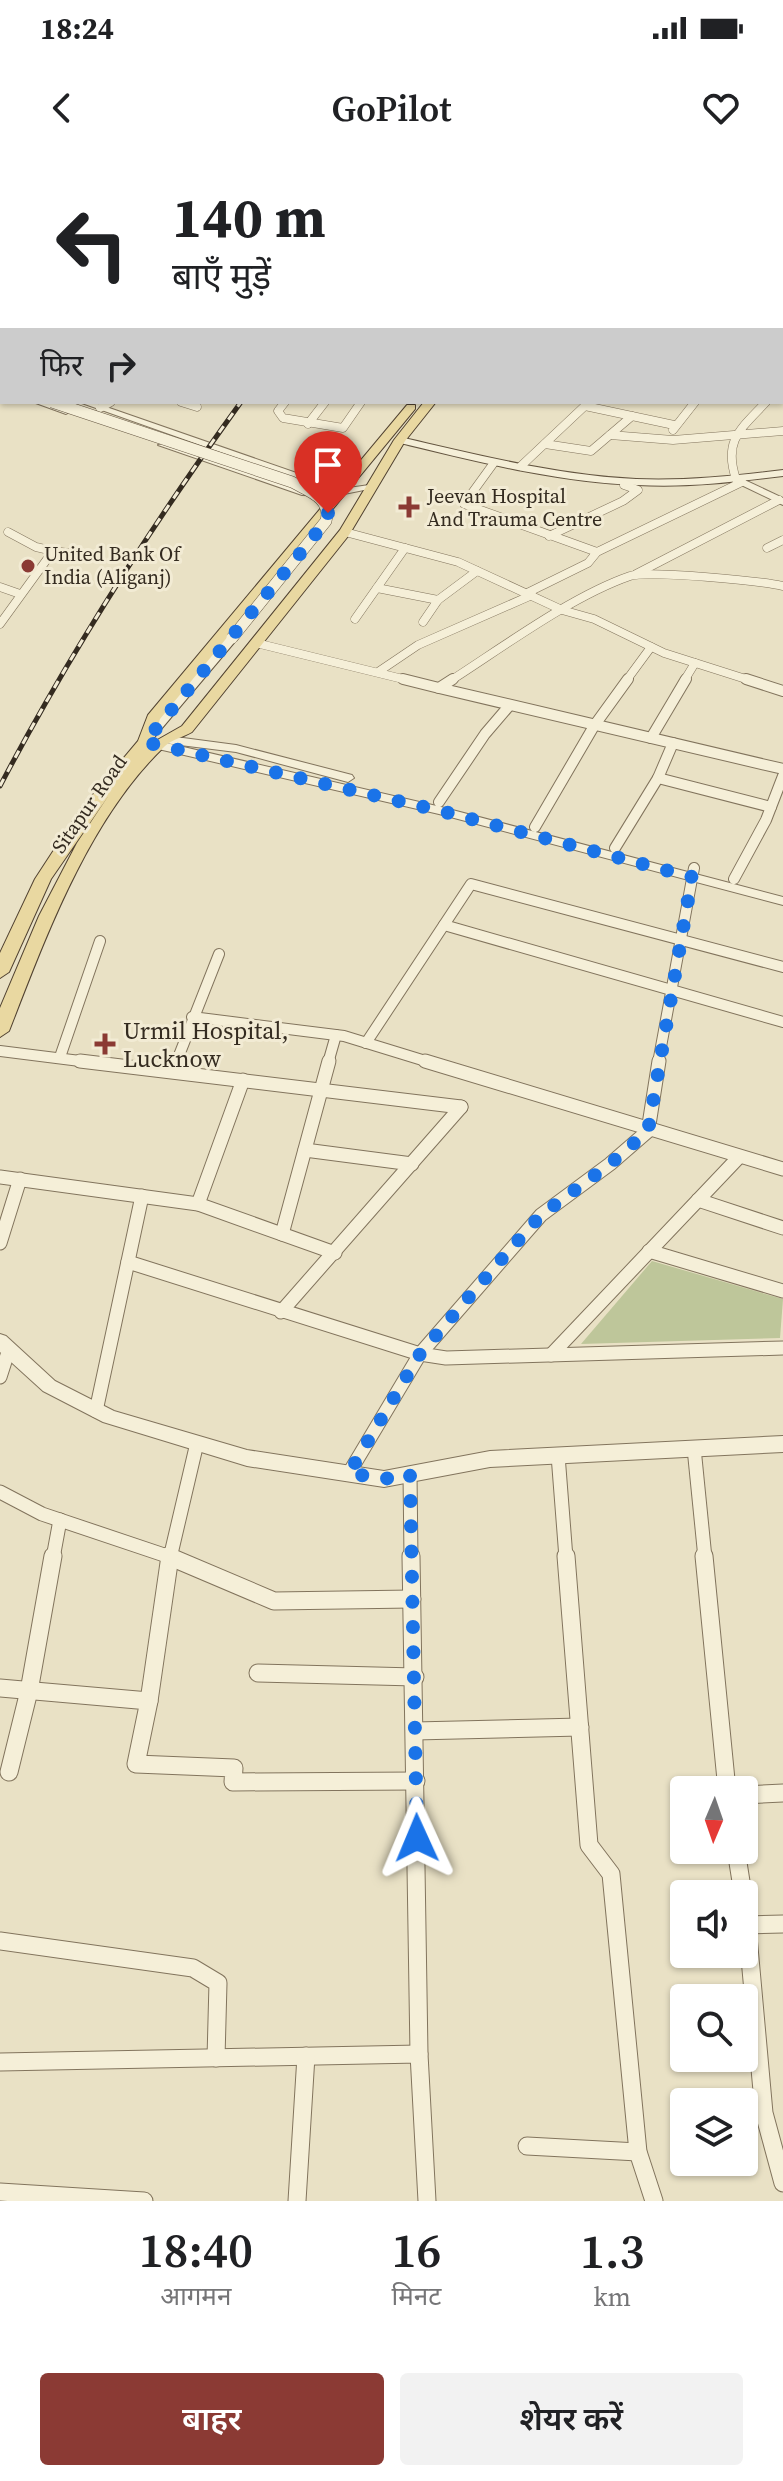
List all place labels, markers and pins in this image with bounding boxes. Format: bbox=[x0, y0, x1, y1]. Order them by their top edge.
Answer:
pin bbox=[294, 431, 362, 513]
place label: Jeevan Hospital And Trauma Centre bbox=[426, 482, 602, 533]
marker: Jeevan Hospital And Trauma Centre bbox=[398, 496, 420, 518]
place label: United Bank Of India (Aliganj) bbox=[44, 540, 182, 591]
marker: United Bank Of India (Aliganj) bbox=[19, 557, 37, 575]
place label: Urmil Hospital, Lucknow bbox=[123, 1014, 289, 1075]
marker: Urmil Hospital, Lucknow bbox=[94, 1033, 116, 1055]

